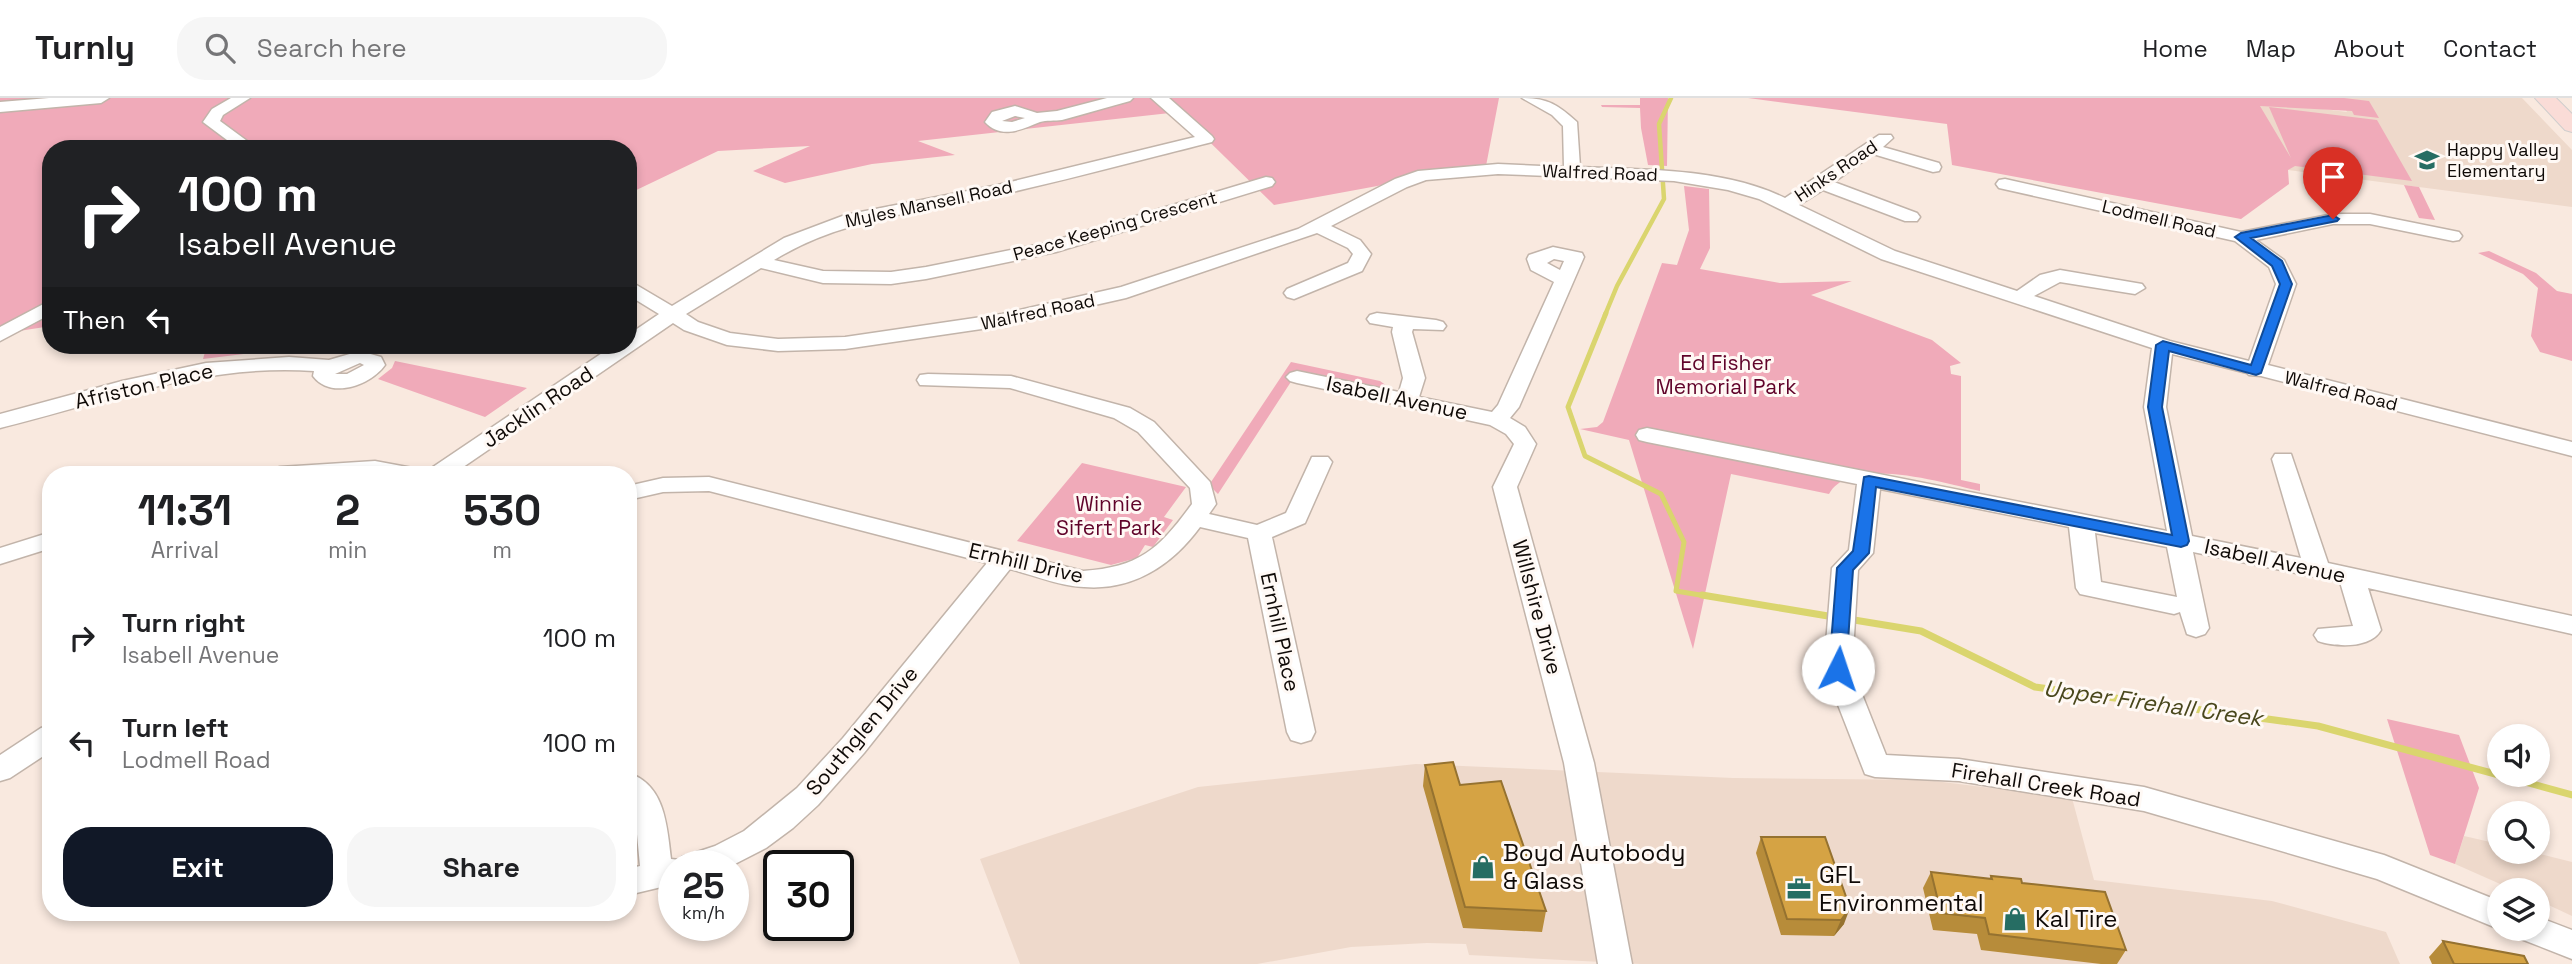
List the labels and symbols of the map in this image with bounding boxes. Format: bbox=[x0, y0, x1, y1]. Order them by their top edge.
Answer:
street label: Hinks Road bbox=[1790, 134, 1882, 207]
place label: Happy Valley Elementary bbox=[2447, 138, 2559, 182]
school or university icon: Happy Valley Elementary bbox=[2413, 146, 2441, 174]
pin bbox=[2303, 147, 2363, 219]
street label: Walfred Road bbox=[1542, 159, 1658, 186]
street label: Myles Mansell Road bbox=[843, 175, 1015, 232]
street label: Peace Keeping Crescent bbox=[1010, 185, 1220, 266]
street label: Lodmell Road bbox=[2100, 194, 2218, 243]
street label: Walfred Road bbox=[979, 288, 1097, 335]
park label: Ed Fisher Memorial Park bbox=[1656, 349, 1797, 400]
street label: Afriston Place bbox=[72, 356, 216, 415]
street label: Jacklin Road bbox=[477, 360, 598, 453]
street label: Walfred Road bbox=[2282, 365, 2400, 416]
street label: Isabell Avenue bbox=[1324, 369, 1470, 426]
park label: Winnie Sifert Park bbox=[1056, 490, 1162, 541]
street label: Isabell Avenue bbox=[2202, 532, 2348, 589]
street label: Ernhill Drive bbox=[966, 536, 1086, 589]
street label: Willshire Drive bbox=[1507, 536, 1568, 677]
street label: Ernhill Place bbox=[1255, 570, 1306, 694]
position arrow bbox=[1801, 632, 1875, 706]
street label: Southglen Drive bbox=[800, 660, 924, 801]
water label: Upper Firehall Creek bbox=[2042, 673, 2267, 734]
street label: Firehall Creek Road bbox=[1950, 756, 2143, 813]
place label: Boyd Autobody & Glass bbox=[1503, 837, 1685, 896]
speed limit sign: 30 bbox=[763, 850, 854, 941]
shop icon: Boyd Autobody & Glass bbox=[1469, 853, 1497, 881]
place label: GFL Environmental bbox=[1819, 859, 1984, 918]
office icon: GFL Environmental bbox=[1785, 875, 1813, 903]
place label: Kal Tire bbox=[2035, 903, 2117, 934]
shop icon: Kal Tire bbox=[2001, 905, 2029, 933]

